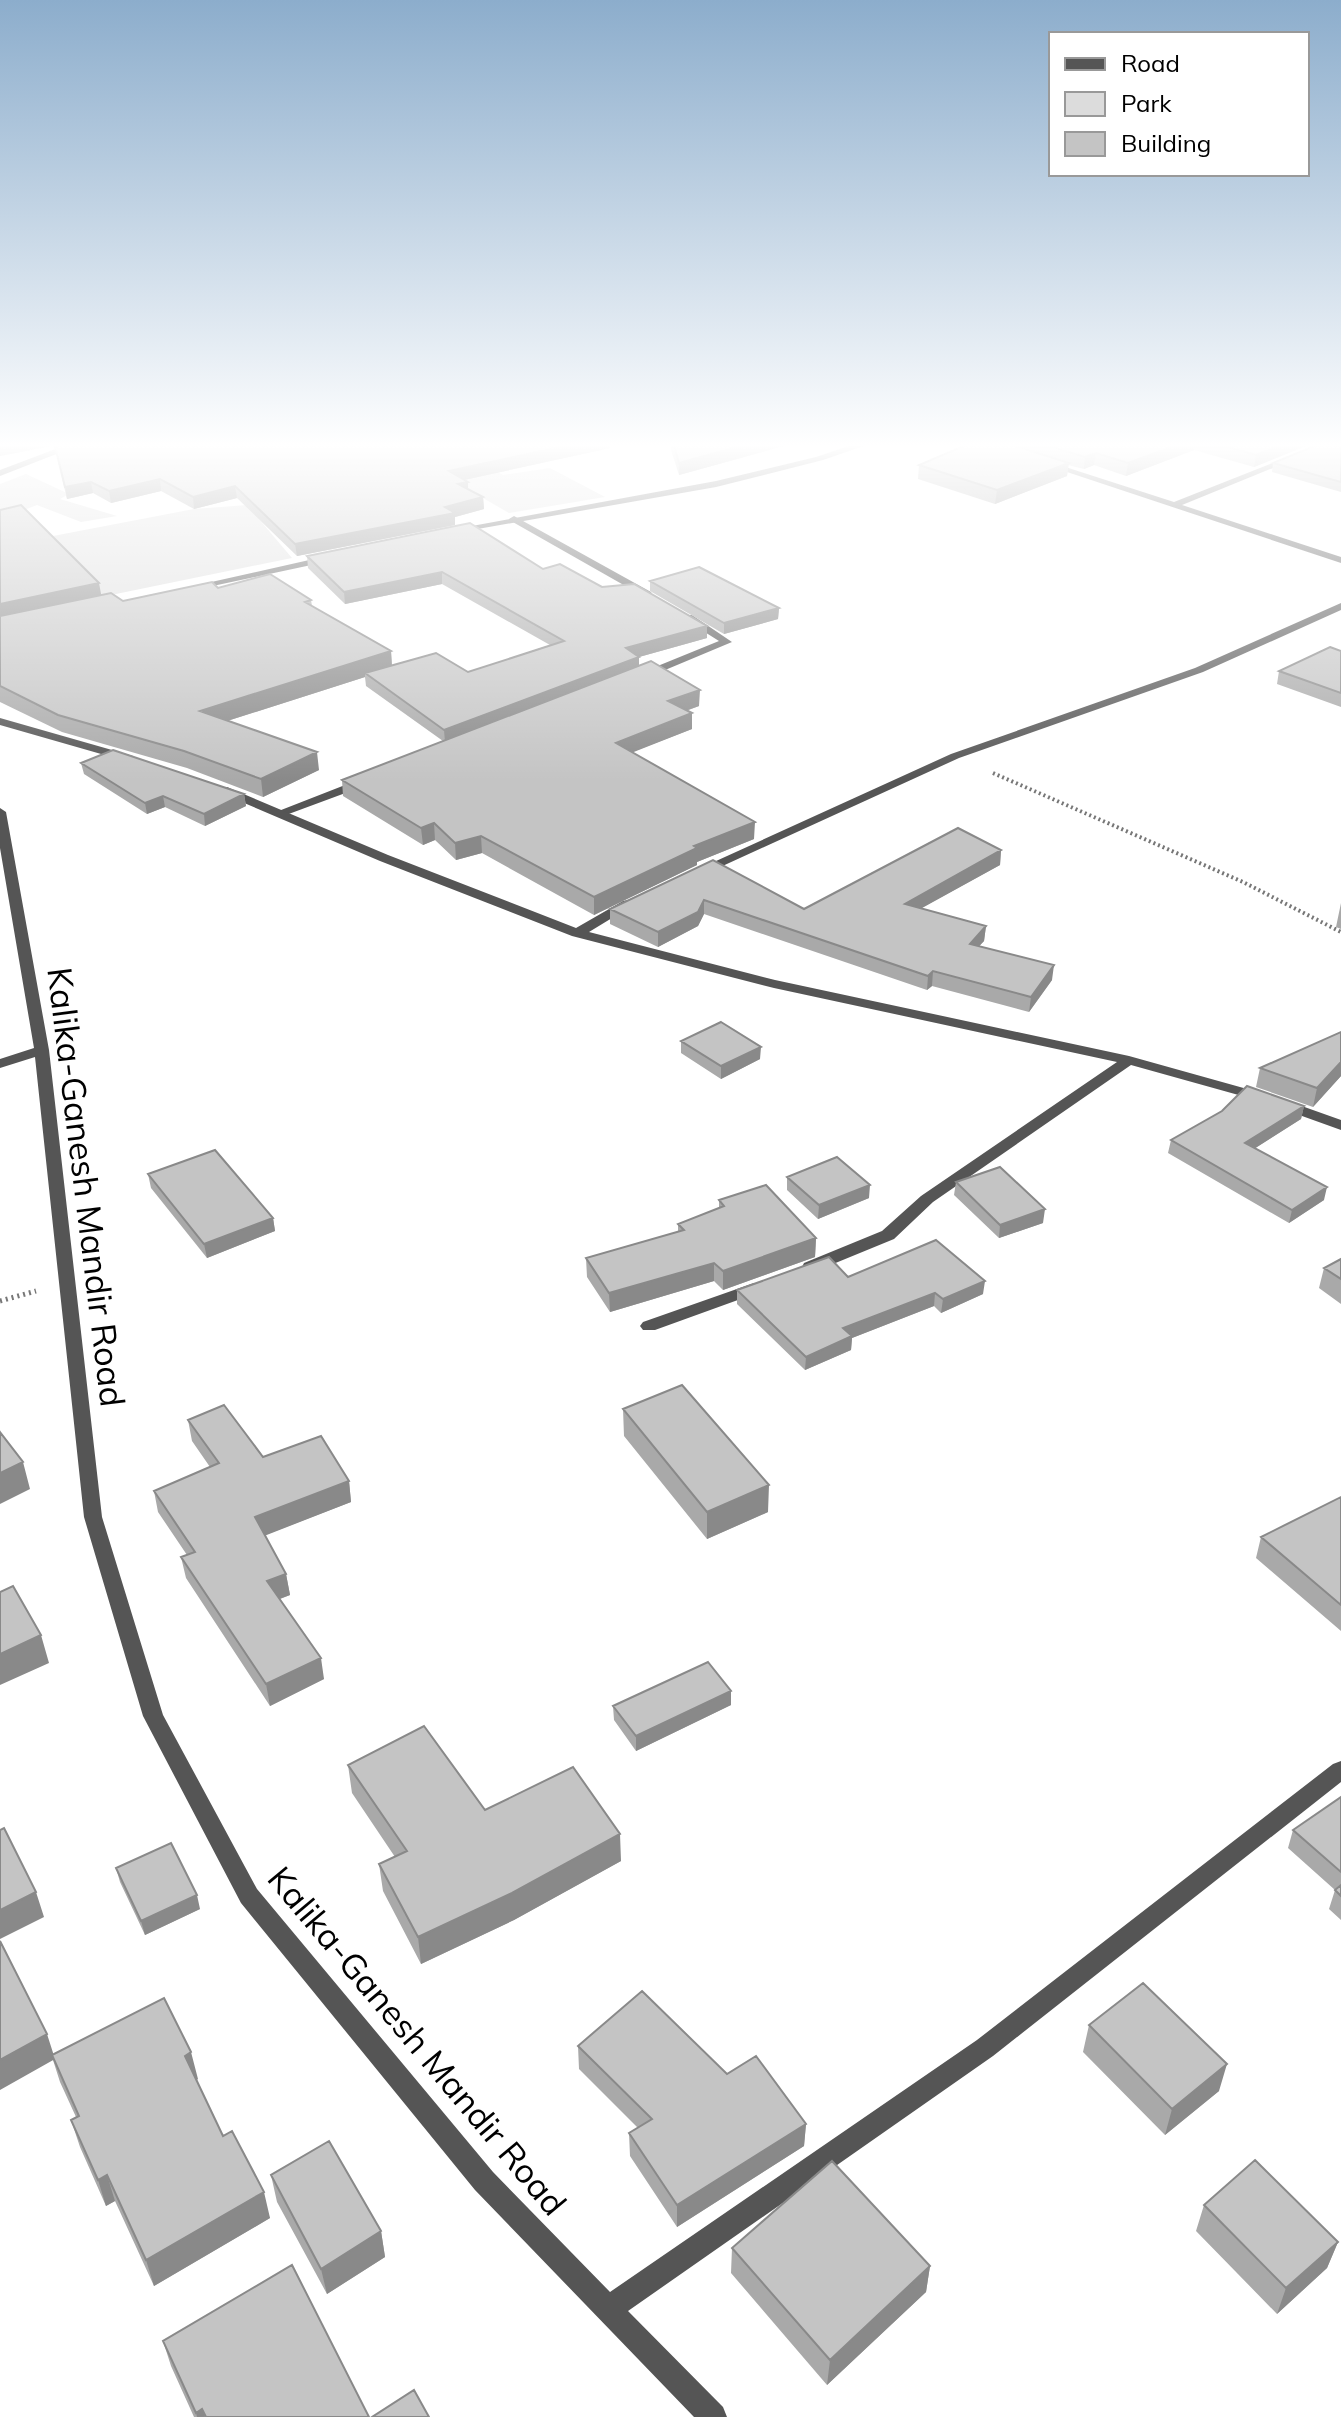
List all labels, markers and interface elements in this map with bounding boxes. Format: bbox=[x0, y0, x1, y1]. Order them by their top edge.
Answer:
legend bbox=[1049, 32, 1309, 176]
text: Road bbox=[1121, 48, 1180, 78]
text: Park bbox=[1121, 88, 1172, 118]
text: Building bbox=[1121, 128, 1211, 158]
street label: Kalika-Ganesh Mandir Road bbox=[38, 965, 135, 1409]
street label: Kalika-Ganesh Mandir Road bbox=[259, 1857, 576, 2224]

